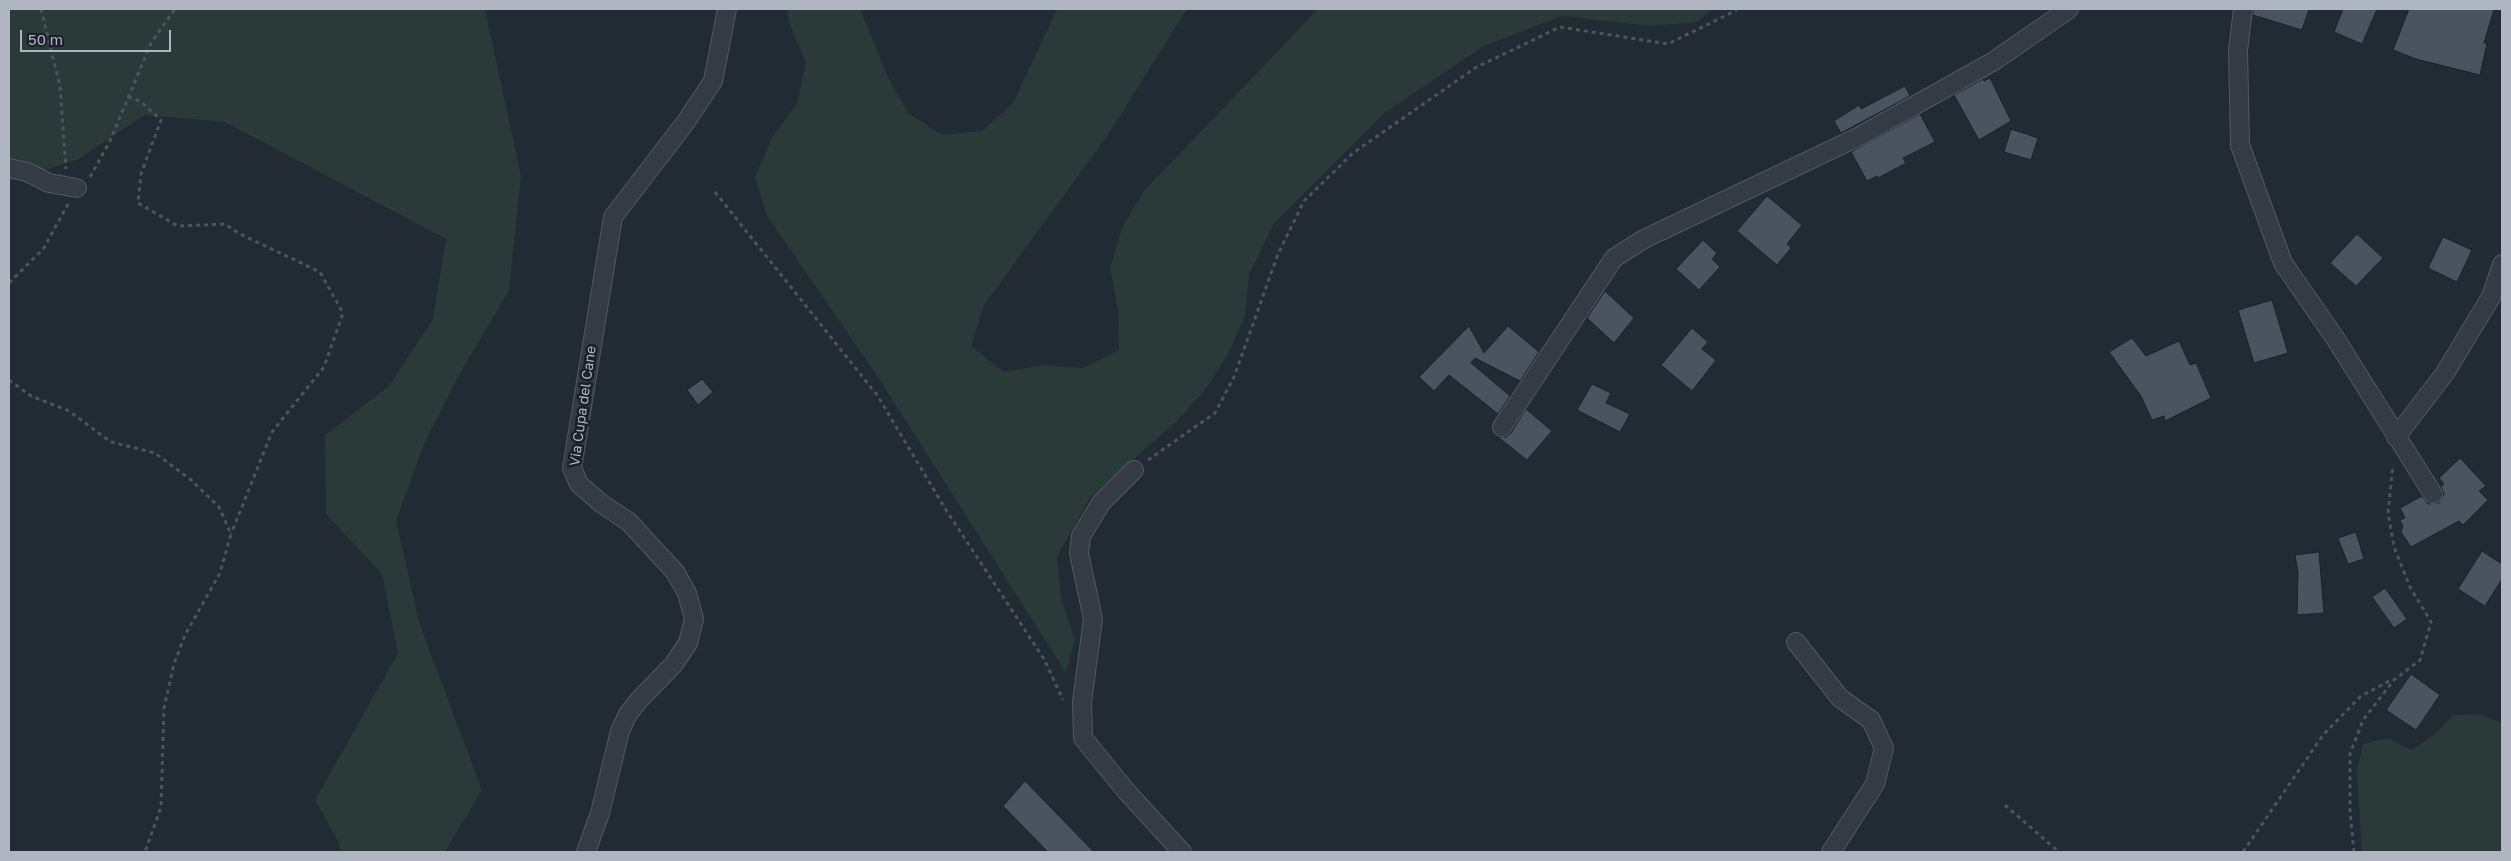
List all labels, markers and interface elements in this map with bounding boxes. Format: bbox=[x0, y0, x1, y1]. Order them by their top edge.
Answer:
scale bar bbox=[22, 20, 174, 52]
text: 50 m bbox=[28, 30, 63, 48]
street label: Via Cupa del Cane bbox=[566, 345, 600, 467]

